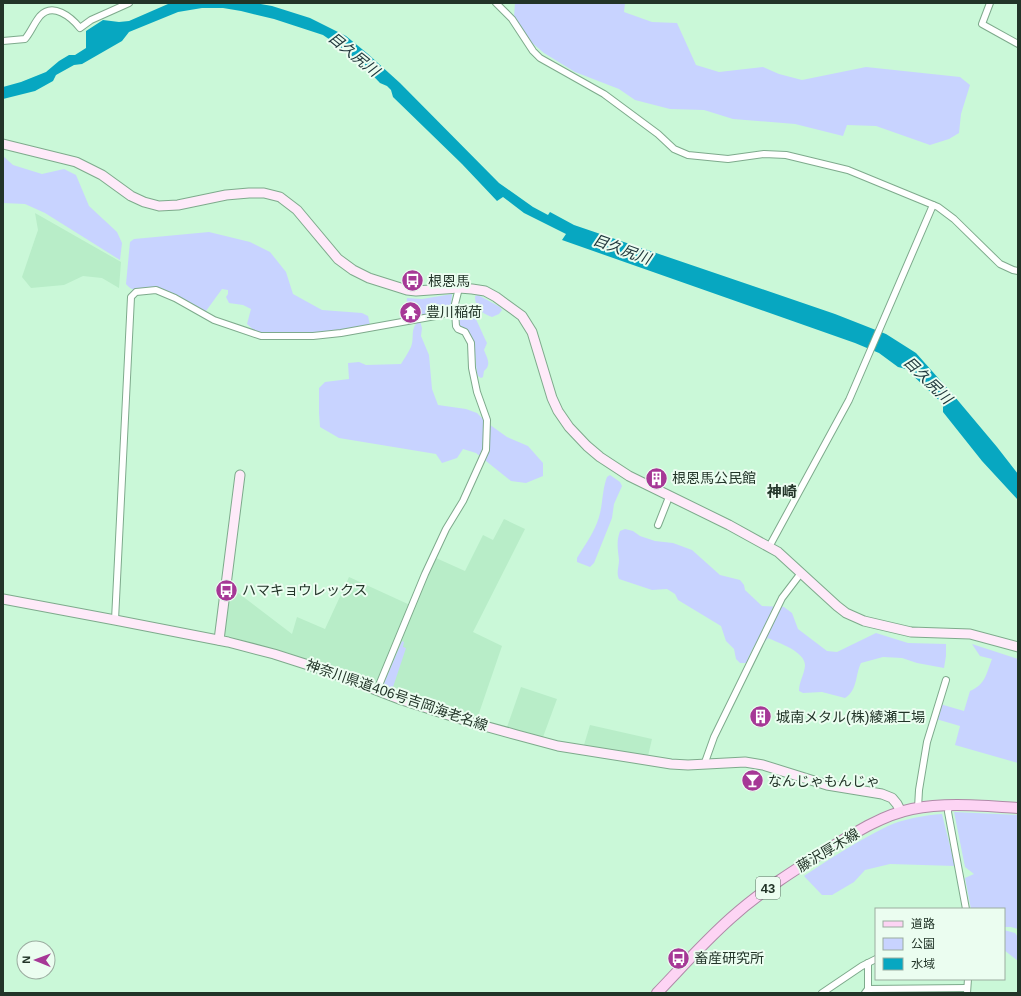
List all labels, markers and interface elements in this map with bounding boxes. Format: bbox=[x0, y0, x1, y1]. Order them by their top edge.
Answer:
water label: 目久尻川 bbox=[325, 29, 384, 81]
water label: 目久尻川 bbox=[591, 231, 655, 268]
bus stop icon: 根恩馬 bbox=[399, 268, 425, 294]
place label: 根恩馬 bbox=[428, 273, 470, 289]
temple icon: 豊川稲荷 bbox=[398, 299, 424, 325]
place label: 豊川稲荷 bbox=[426, 304, 482, 320]
water label: 目久尻川 bbox=[901, 353, 957, 408]
building icon: 根恩馬公民館 bbox=[644, 465, 670, 491]
place label: 根恩馬公民館 bbox=[672, 470, 756, 486]
district label: 神崎 bbox=[766, 483, 797, 500]
bus stop icon: ハマキョウレックス bbox=[214, 577, 240, 603]
place label: ハマキョウレックス bbox=[242, 582, 368, 598]
street label: 神奈川県道406号吉岡海老名線 bbox=[304, 656, 490, 734]
building icon: 城南メタル(株)綾瀬工場 bbox=[748, 704, 774, 730]
place label: 城南メタル(株)綾瀬工場 bbox=[776, 709, 925, 725]
bar icon: なんじゃもんじゃ bbox=[740, 768, 766, 794]
place label: なんじゃもんじゃ bbox=[768, 773, 880, 789]
street label: 藤沢厚木線 bbox=[794, 825, 862, 875]
road number: 43 bbox=[756, 877, 780, 899]
legend bbox=[875, 908, 1005, 980]
text: 道路 bbox=[911, 917, 935, 931]
text: 公園 bbox=[911, 937, 935, 951]
north arrow bbox=[16, 940, 56, 980]
bus stop icon: 畜産研究所 bbox=[665, 945, 691, 971]
place label: 畜産研究所 bbox=[694, 950, 764, 966]
text: N bbox=[20, 956, 32, 964]
text: 水域 bbox=[911, 957, 935, 971]

